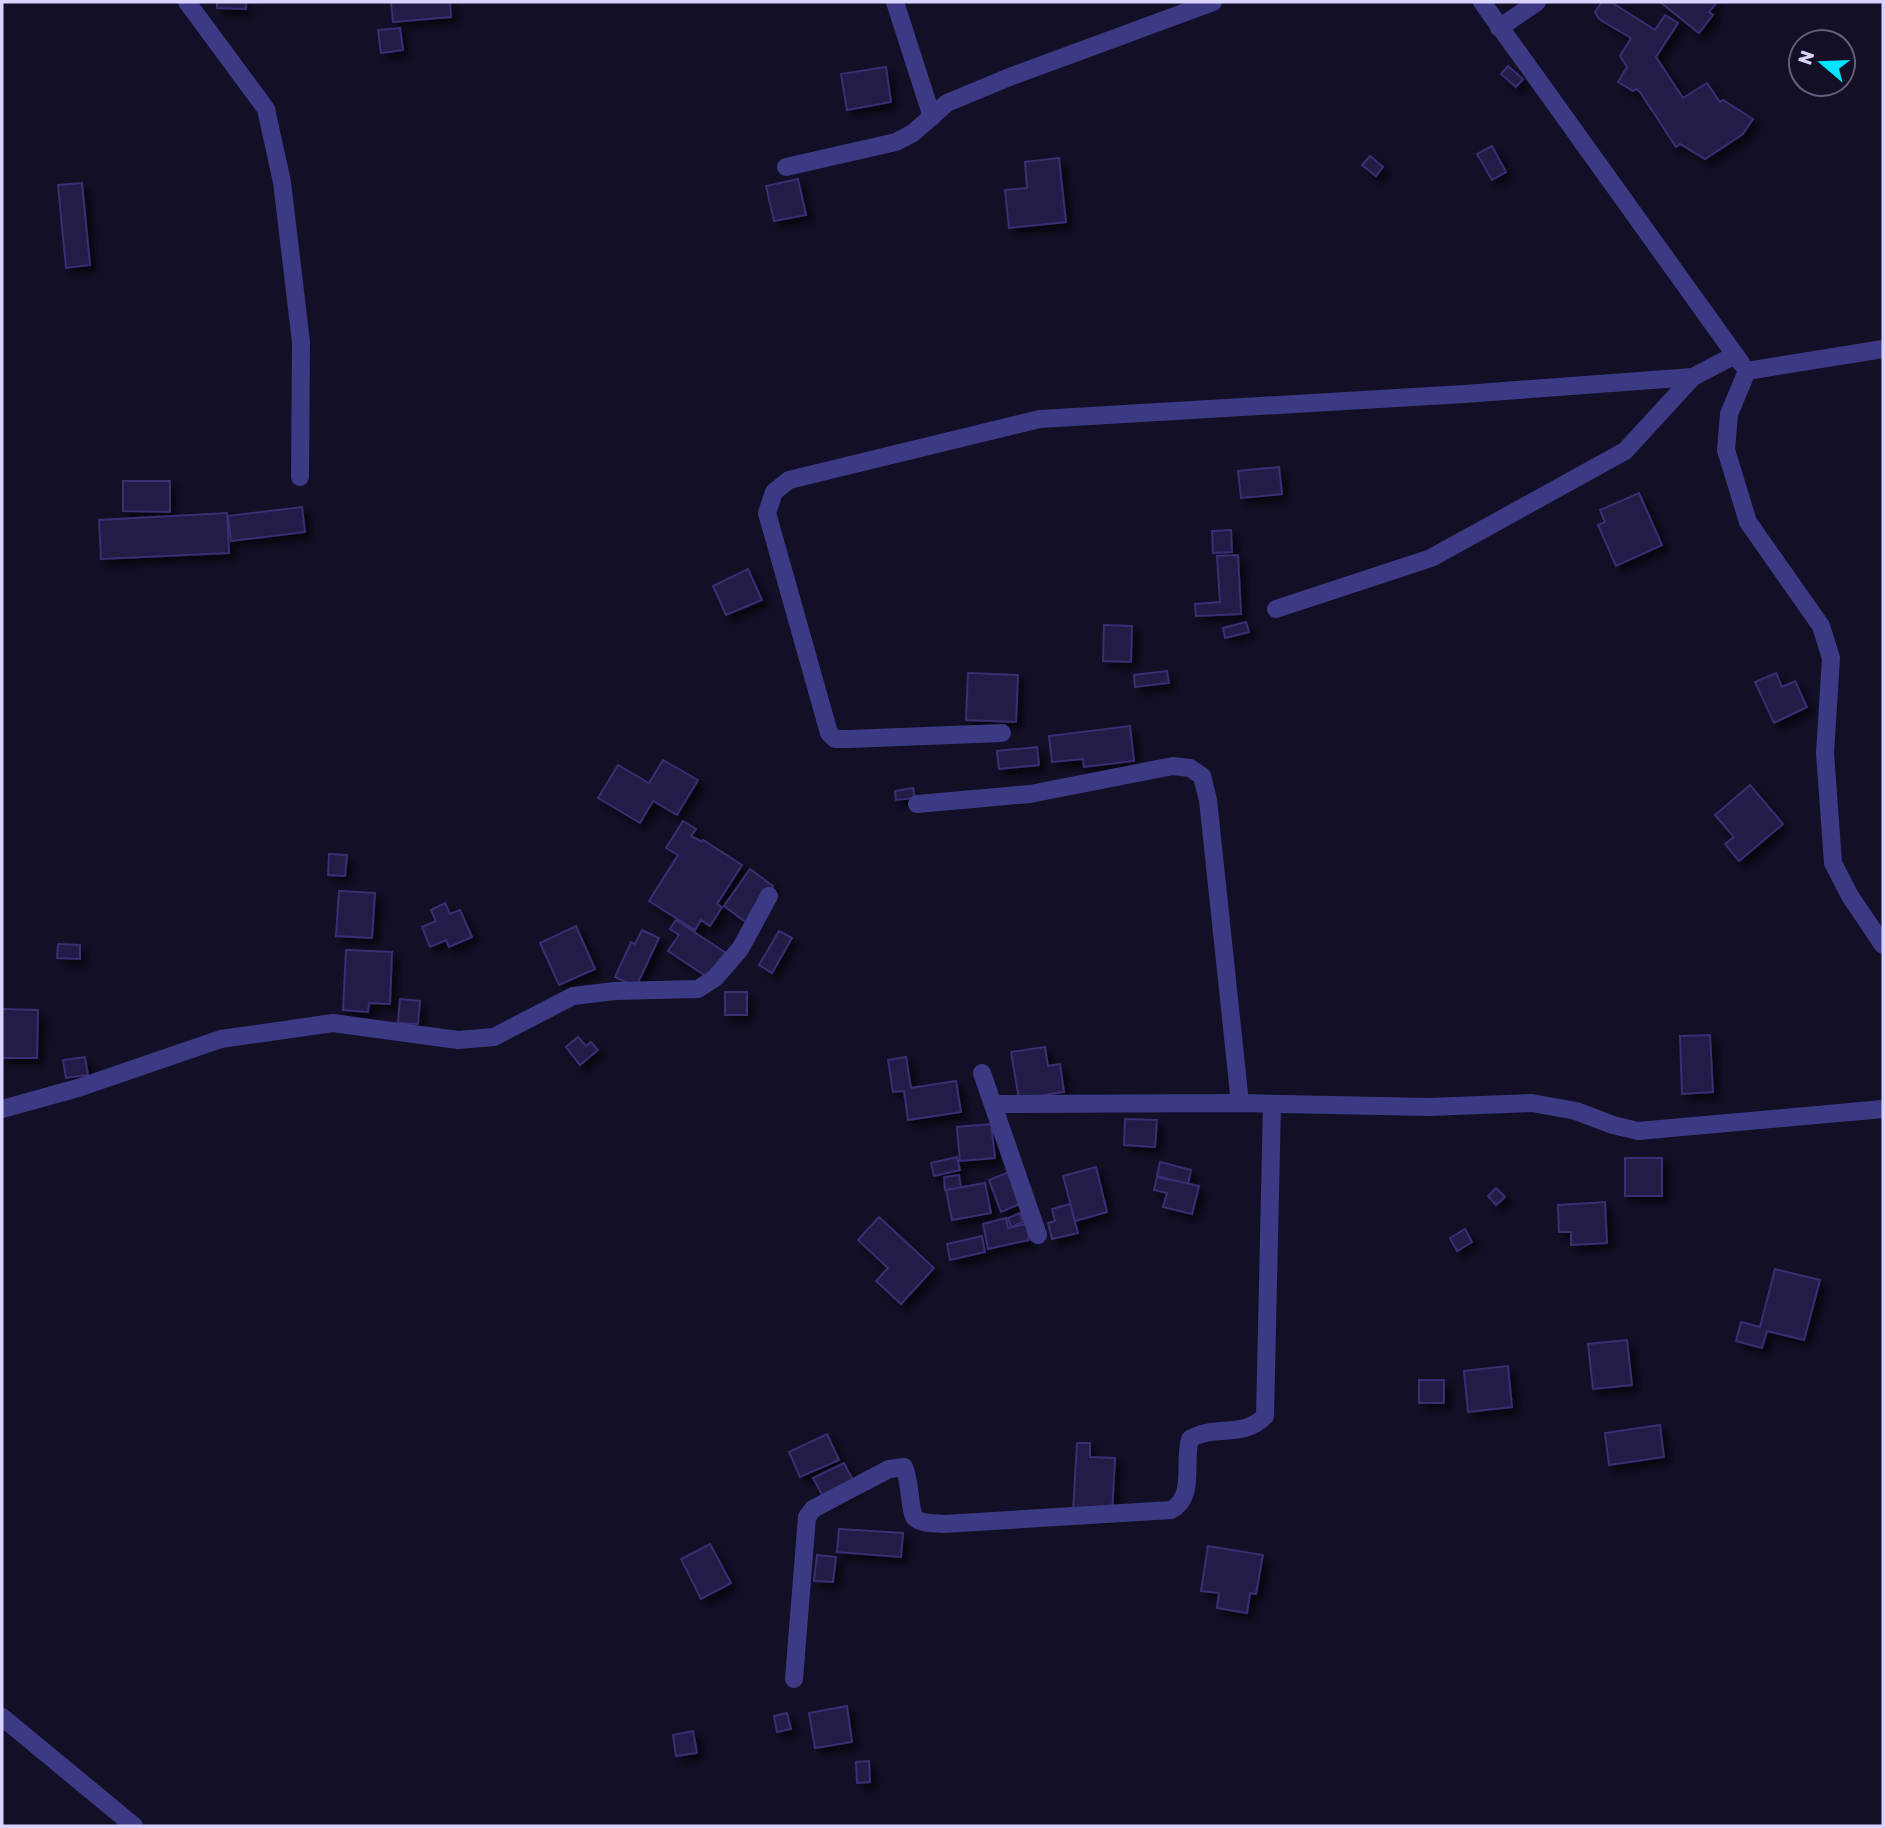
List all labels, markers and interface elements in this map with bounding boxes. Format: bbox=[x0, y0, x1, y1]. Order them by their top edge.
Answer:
north arrow bbox=[1787, 28, 1857, 98]
text: N bbox=[1793, 47, 1819, 68]

